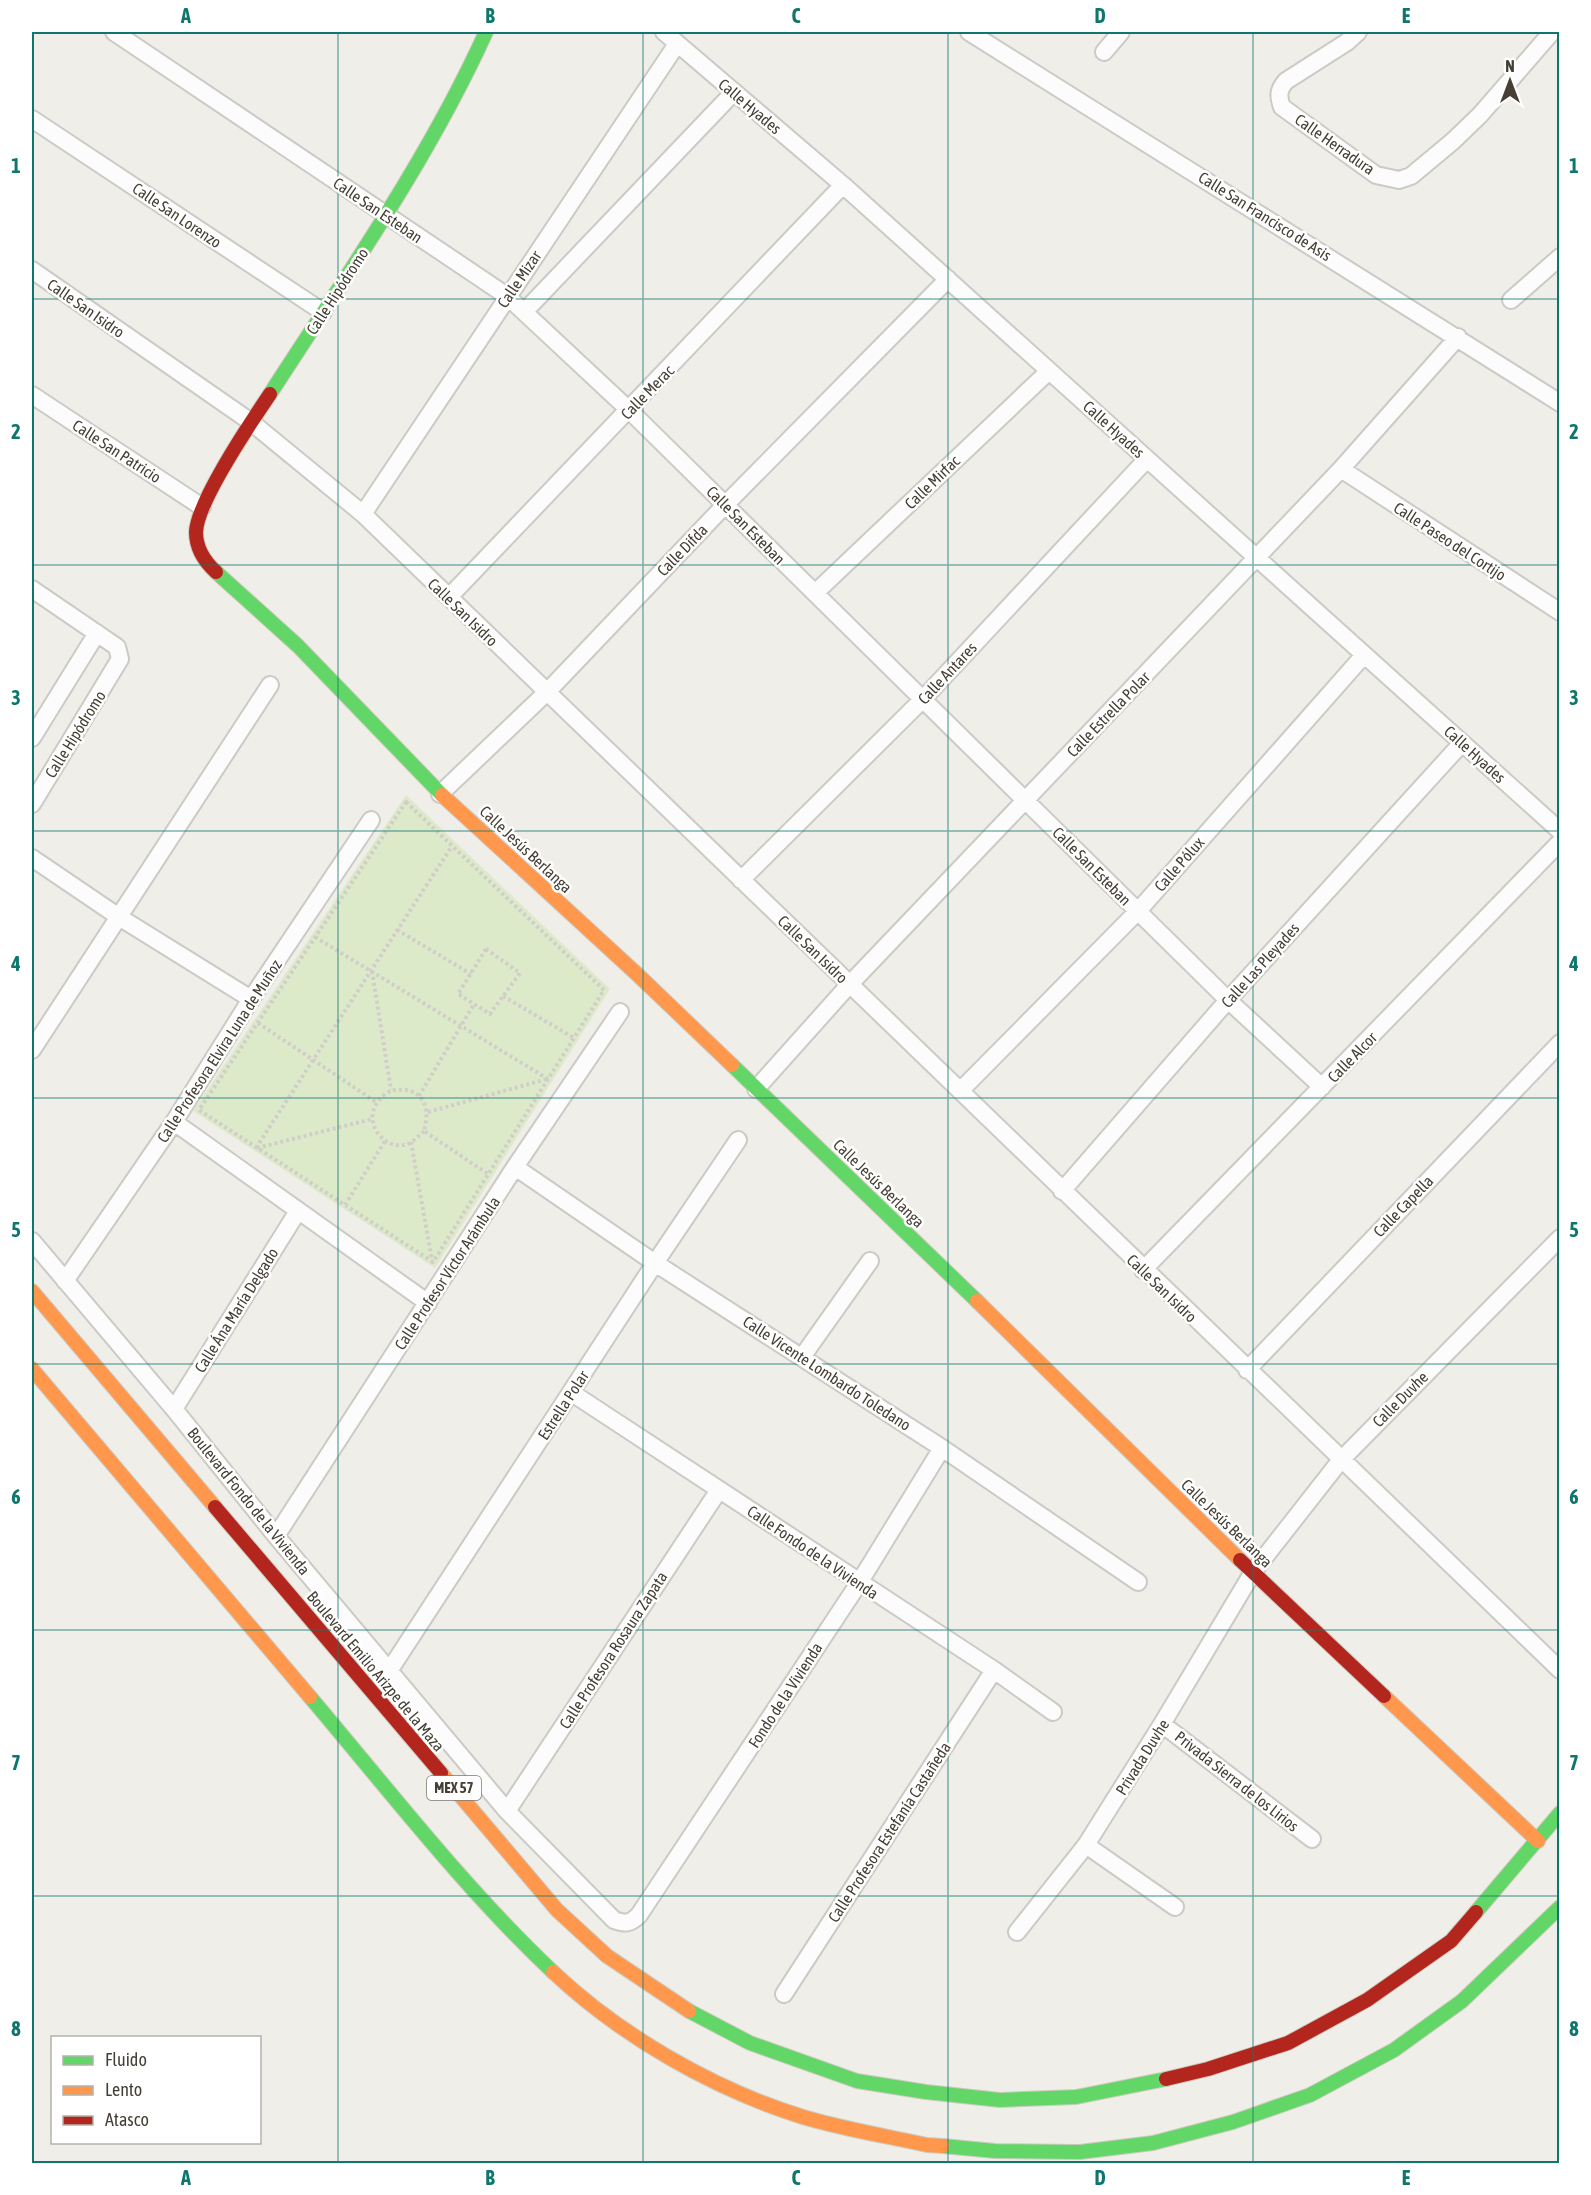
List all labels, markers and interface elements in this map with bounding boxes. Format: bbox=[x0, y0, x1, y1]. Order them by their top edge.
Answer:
text: A bbox=[180, 4, 191, 27]
text: B bbox=[485, 4, 495, 27]
text: C bbox=[792, 4, 801, 27]
text: D bbox=[1094, 4, 1106, 27]
text: E bbox=[1402, 4, 1411, 27]
north arrow bbox=[1480, 51, 1540, 111]
text: N bbox=[1505, 57, 1515, 75]
street label: Calle Hyades bbox=[714, 75, 785, 138]
street label: Calle Herradura bbox=[1292, 110, 1378, 178]
text: 1 bbox=[11, 154, 21, 177]
text: 1 bbox=[1569, 154, 1579, 177]
street label: Calle San Francisco de Asis bbox=[1195, 168, 1335, 264]
street label: Calle San Esteban bbox=[330, 174, 426, 246]
street label: Calle San Lorenzo bbox=[129, 179, 225, 251]
street label: Calle Hipódromo bbox=[302, 244, 372, 338]
street label: Calle Mizar bbox=[493, 247, 545, 311]
street label: Calle San Isidro bbox=[44, 275, 128, 341]
street label: Calle Merac bbox=[617, 361, 677, 423]
street label: Calle Hyades bbox=[1079, 397, 1149, 462]
street label: Calle San Patricio bbox=[69, 416, 165, 486]
text: 2 bbox=[11, 420, 21, 443]
text: 2 bbox=[1569, 420, 1579, 443]
street label: Calle Mirfac bbox=[901, 451, 963, 512]
street label: Calle San Esteban bbox=[703, 482, 789, 568]
street label: Calle Paseo del Cortijo bbox=[1390, 498, 1509, 585]
street label: Calle Difda bbox=[653, 521, 711, 579]
street label: Calle San Isidro bbox=[424, 574, 502, 650]
street label: Calle Antares bbox=[914, 638, 980, 708]
street label: Calle Estrella Polar bbox=[1063, 668, 1153, 760]
text: 3 bbox=[11, 686, 21, 709]
text: 3 bbox=[1569, 686, 1579, 709]
street label: Calle Hipódromo bbox=[41, 687, 110, 781]
street label: Calle Hyades bbox=[1440, 722, 1510, 787]
street label: Calle Jesús Berlanga bbox=[476, 802, 576, 897]
street label: Calle San Esteban bbox=[1049, 823, 1135, 909]
street label: Calle Pólux bbox=[1151, 833, 1208, 895]
street label: Calle San Isidro bbox=[774, 911, 852, 987]
street label: Calle Las Pleyades bbox=[1217, 919, 1304, 1012]
text: 4 bbox=[10, 952, 21, 975]
text: 4 bbox=[1568, 952, 1579, 975]
street label: Calle Profesora Elvira Luna de Muñoz bbox=[153, 956, 285, 1146]
street label: Calle Alcor bbox=[1324, 1028, 1380, 1086]
street label: Calle Jesús Berlanga bbox=[829, 1135, 928, 1232]
street label: Calle Capella bbox=[1369, 1172, 1437, 1241]
street label: Calle Profesor Víctor Arámbula bbox=[391, 1193, 503, 1353]
text: 5 bbox=[11, 1218, 21, 1241]
text: 5 bbox=[1569, 1218, 1579, 1241]
street label: Calle Ána María Delgado bbox=[190, 1245, 282, 1376]
street label: Calle San Isidro bbox=[1123, 1250, 1201, 1326]
street label: Calle Vicente Lombardo Toledano bbox=[740, 1312, 914, 1434]
street label: Estrella Polar bbox=[534, 1367, 592, 1443]
street label: Calle Duvhe bbox=[1369, 1368, 1431, 1430]
street label: Boulevard Fondo de la Vivienda bbox=[184, 1424, 314, 1578]
street label: Calle Jesús Berlanga bbox=[1177, 1475, 1276, 1572]
text: 6 bbox=[11, 1485, 21, 1508]
text: 6 bbox=[1569, 1485, 1579, 1508]
street label: Calle Fondo de la Vivienda bbox=[744, 1502, 882, 1602]
street label: Calle Profesora Rosaura Zapata bbox=[555, 1568, 671, 1732]
street label: Boulevard Emilio Arizpe de la Maza bbox=[303, 1587, 448, 1755]
street label: Fondo de la Vivienda bbox=[744, 1639, 826, 1751]
street label: Privada Duvhe bbox=[1112, 1716, 1172, 1798]
street label: Privada Sierra de los Lirios bbox=[1172, 1727, 1303, 1835]
street label: Calle Profesora Estefanía Castañeda bbox=[824, 1739, 954, 1925]
text: 7 bbox=[11, 1751, 21, 1774]
text: 7 bbox=[1569, 1751, 1579, 1774]
road number: MEX 57 bbox=[427, 1776, 481, 1800]
text: 8 bbox=[11, 2017, 21, 2040]
text: 8 bbox=[1569, 2017, 1579, 2040]
legend bbox=[51, 2036, 261, 2144]
text: Fluido bbox=[105, 2049, 147, 2070]
text: Lento bbox=[105, 2079, 142, 2100]
text: Atasco bbox=[105, 2109, 149, 2130]
text: A bbox=[180, 2166, 191, 2189]
text: B bbox=[485, 2166, 495, 2189]
text: C bbox=[792, 2166, 801, 2189]
text: D bbox=[1094, 2166, 1106, 2189]
text: E bbox=[1402, 2166, 1411, 2189]

